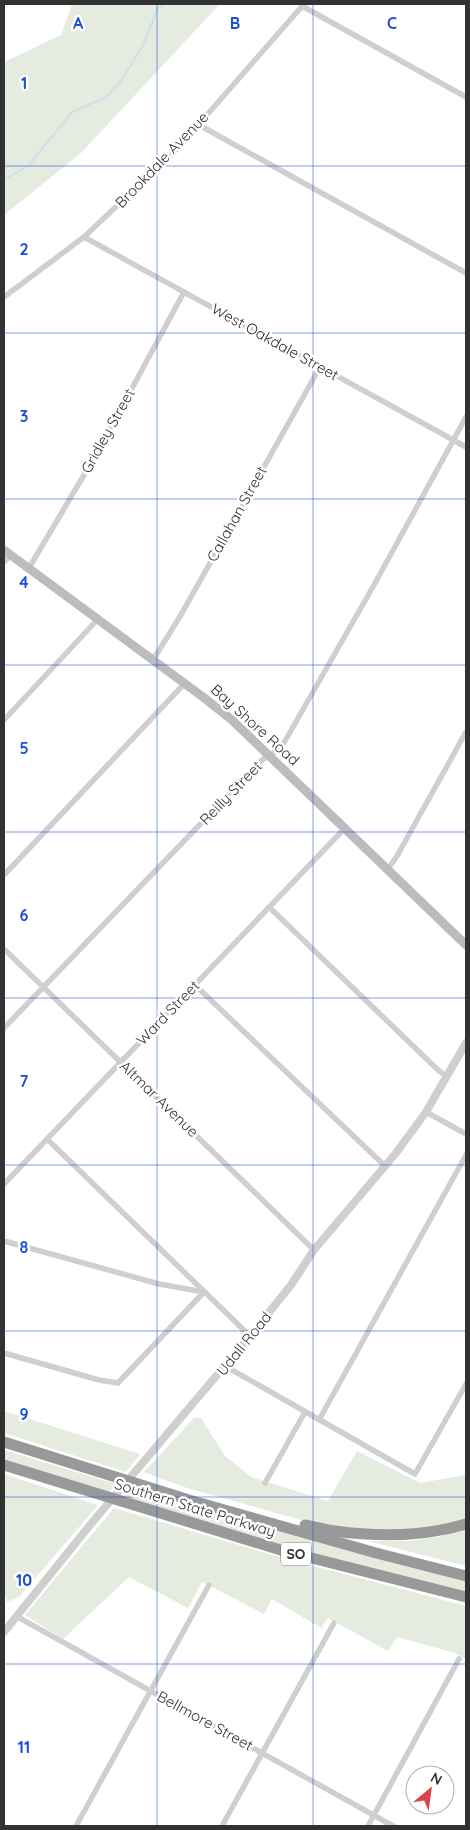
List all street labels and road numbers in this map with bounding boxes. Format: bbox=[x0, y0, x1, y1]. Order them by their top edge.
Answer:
street label: Brookdale Avenue bbox=[111, 108, 212, 212]
street label: West Oakdale Street bbox=[208, 299, 342, 384]
street label: Gridley Street bbox=[77, 385, 139, 476]
street label: Callahan Street bbox=[202, 463, 271, 565]
street label: Bay Shore Road bbox=[207, 680, 304, 769]
street label: Reilly Street bbox=[195, 757, 266, 829]
street label: Ward Street bbox=[132, 976, 203, 1049]
street label: Altmar Avenue bbox=[116, 1056, 203, 1141]
street label: Udall Road bbox=[212, 1308, 275, 1380]
street label: Southern State Parkway bbox=[112, 1474, 278, 1541]
road number: SO bbox=[281, 1542, 311, 1566]
street label: Bellmore Street bbox=[154, 1686, 257, 1755]

